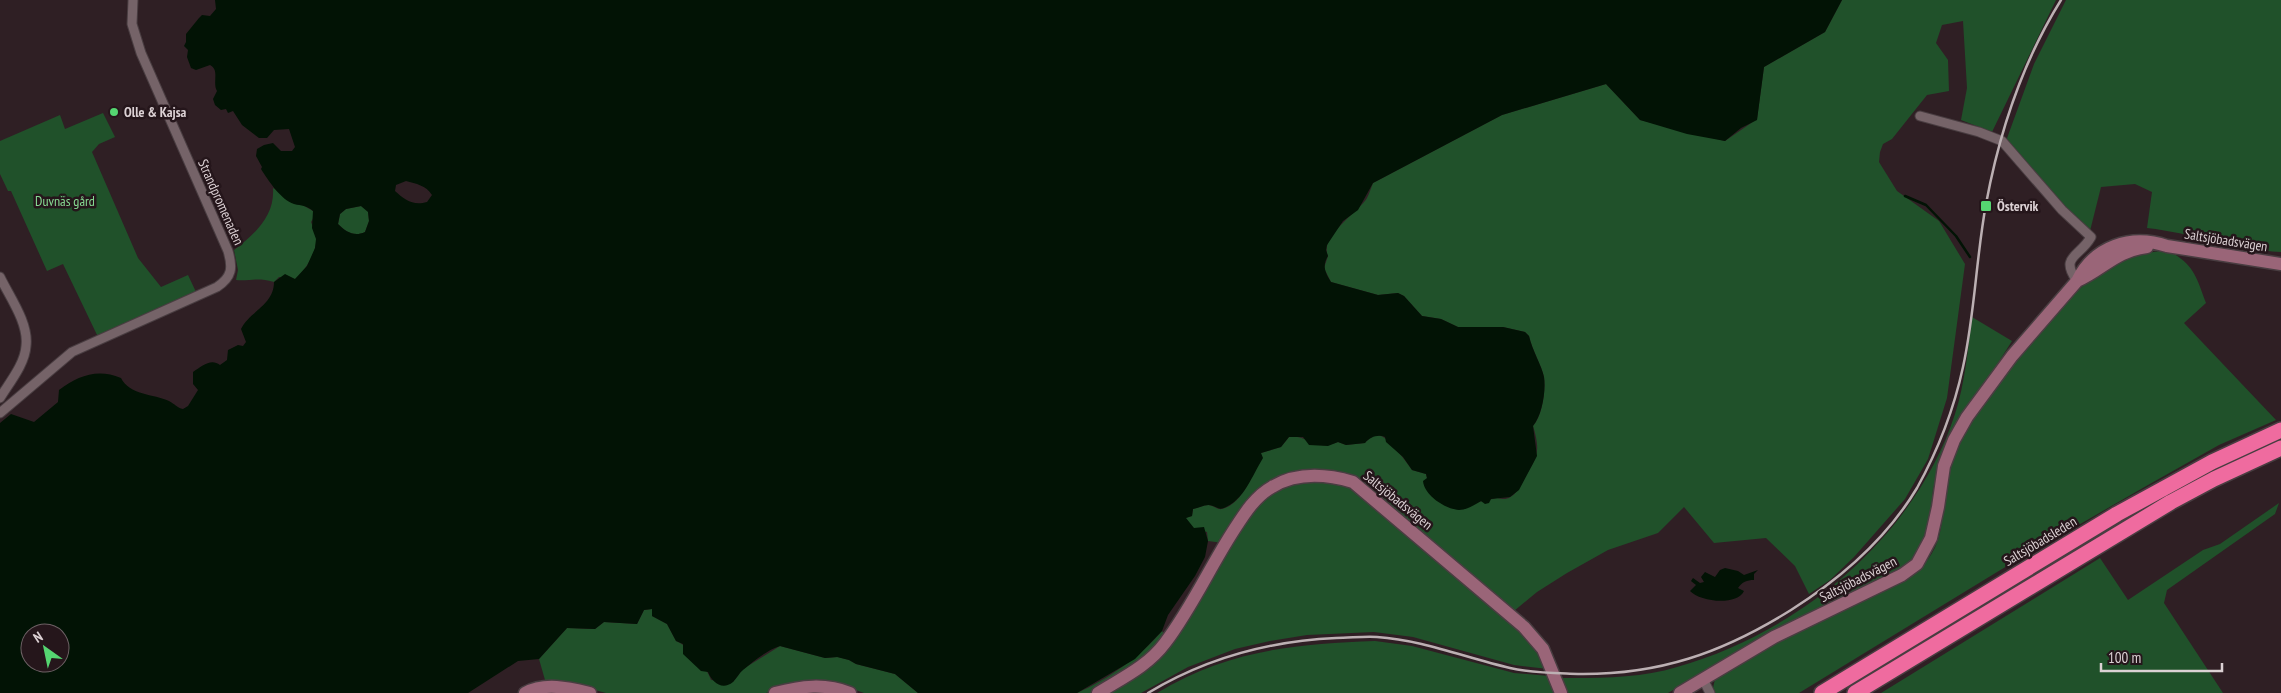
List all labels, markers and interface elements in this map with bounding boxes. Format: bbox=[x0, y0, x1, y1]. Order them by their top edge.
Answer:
place label: Olle & Kajsa bbox=[124, 103, 187, 121]
marker: Olle & Kajsa bbox=[108, 106, 120, 118]
street label: Strandpromenaden bbox=[194, 156, 248, 248]
park label: Duvnäs gård bbox=[35, 192, 95, 210]
place label: Östervik bbox=[1997, 197, 2039, 215]
marker: Östervik bbox=[1979, 199, 1993, 213]
street label: Saltsjöbadsvägen bbox=[2183, 225, 2269, 255]
street label: Saltsjöbadsvägen bbox=[1360, 467, 1436, 533]
street label: Saltsjöbadsleden bbox=[2000, 512, 2080, 570]
street label: Saltsjöbadsvägen bbox=[1816, 552, 1900, 606]
north arrow bbox=[20, 623, 70, 673]
text: N bbox=[30, 627, 46, 647]
scale bar bbox=[2101, 640, 2222, 672]
text: 100 m bbox=[2108, 648, 2141, 667]

